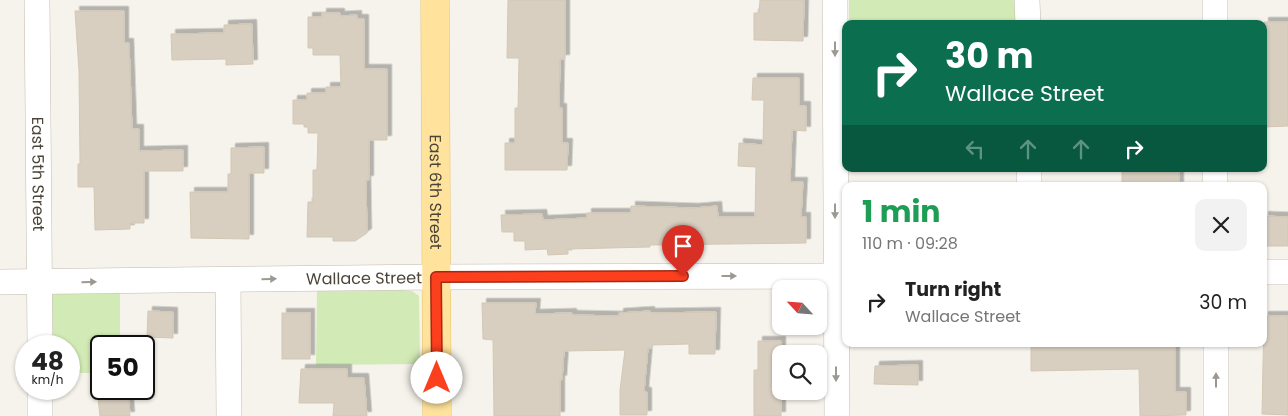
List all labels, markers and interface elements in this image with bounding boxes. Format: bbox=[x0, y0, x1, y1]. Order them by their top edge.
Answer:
text: 30 m bbox=[945, 31, 1033, 80]
icon: right bbox=[862, 40, 927, 105]
one-way arrow bbox=[831, 41, 839, 57]
text: Wallace Street bbox=[945, 78, 1104, 109]
street label: East 5th Street bbox=[26, 116, 50, 232]
street label: East 6th Street bbox=[424, 134, 447, 250]
icon: left bbox=[961, 135, 989, 163]
icon: ahead bbox=[1014, 135, 1042, 163]
icon: ahead bbox=[1067, 135, 1095, 163]
icon: right bbox=[1120, 135, 1148, 163]
text: 1 min bbox=[862, 190, 940, 233]
button: close bbox=[1195, 199, 1247, 251]
one-way arrow bbox=[831, 203, 839, 219]
pin bbox=[662, 225, 704, 276]
icon: arrive bbox=[669, 232, 697, 260]
text: 110 m · 09:28 bbox=[862, 232, 958, 255]
street label: Wallace Street bbox=[306, 266, 422, 290]
one-way arrow bbox=[721, 272, 737, 280]
one-way arrow bbox=[261, 275, 277, 283]
text: Turn right bbox=[905, 276, 1001, 303]
one-way arrow bbox=[81, 277, 97, 285]
north arrow bbox=[772, 280, 828, 335]
map controls bbox=[772, 280, 827, 400]
icon: right bbox=[862, 288, 890, 316]
text: 30 m bbox=[1199, 289, 1247, 316]
text: Wallace Street bbox=[905, 305, 1021, 328]
speed limit sign: 50 bbox=[90, 335, 155, 400]
text: 48 bbox=[31, 344, 64, 379]
button: search bbox=[772, 345, 827, 400]
position arrow bbox=[410, 351, 462, 403]
one-way arrow bbox=[832, 366, 840, 382]
text: km/h bbox=[32, 371, 63, 388]
one-way arrow bbox=[1212, 372, 1220, 388]

